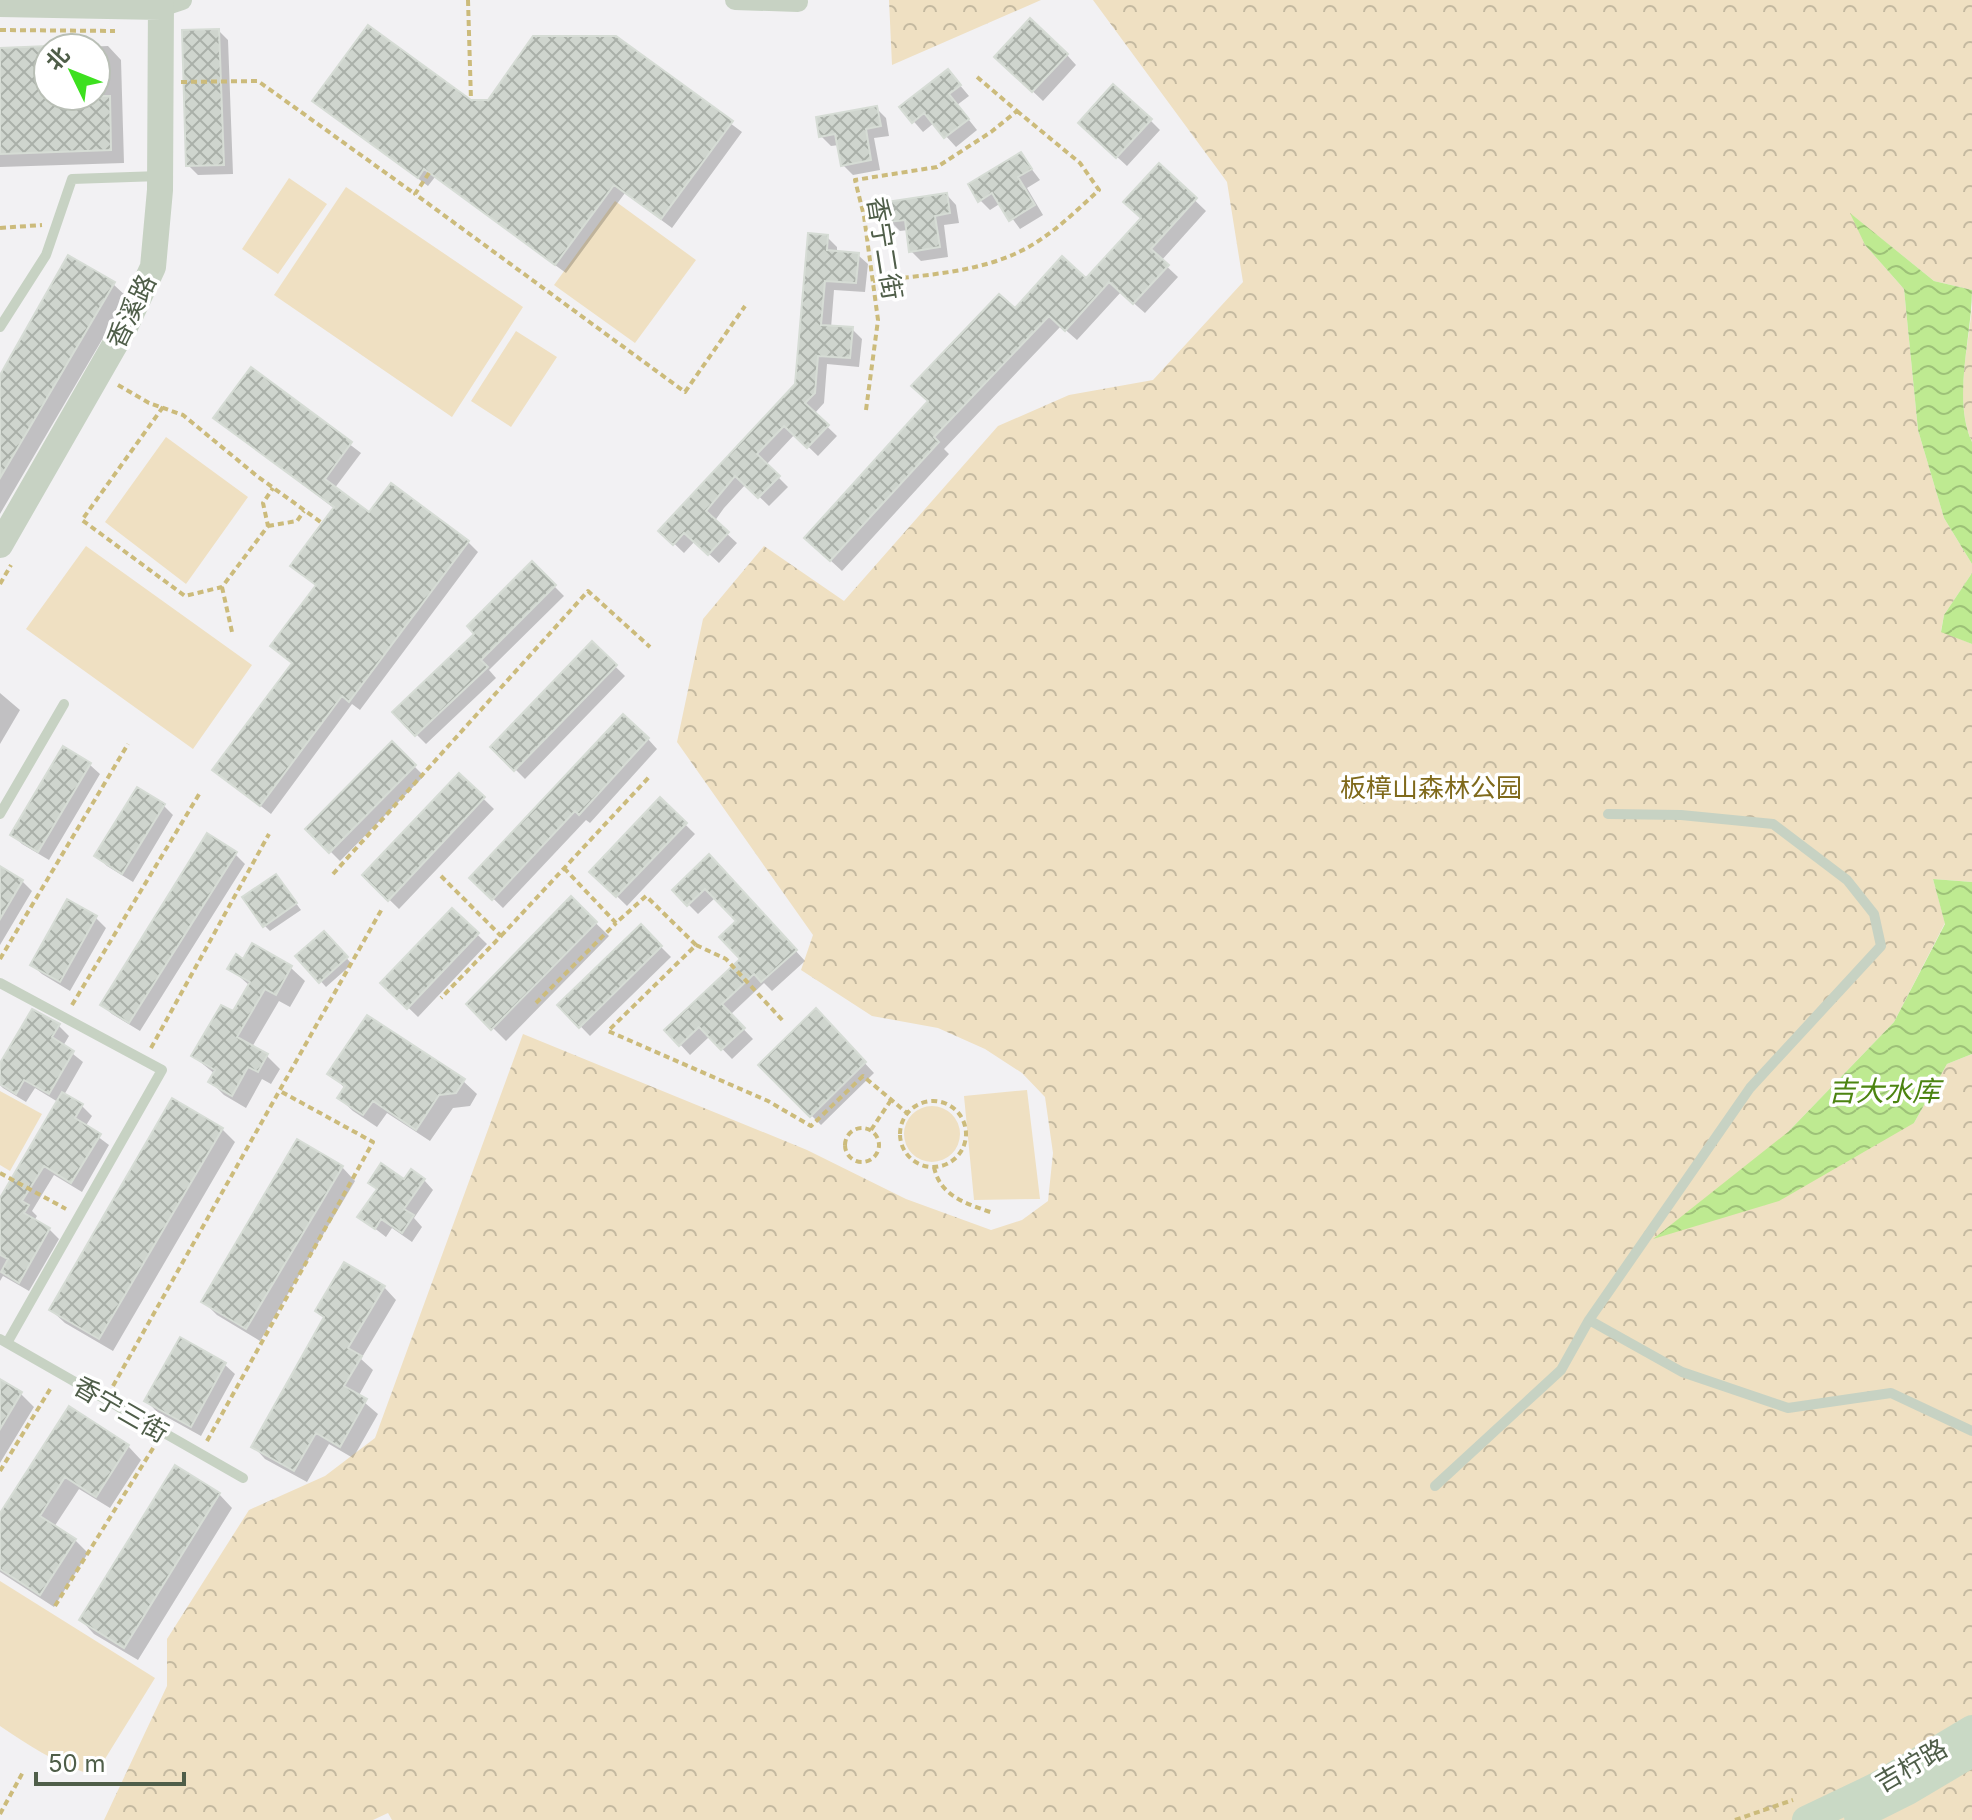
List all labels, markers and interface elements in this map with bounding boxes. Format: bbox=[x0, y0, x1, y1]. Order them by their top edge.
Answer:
north arrow bbox=[32, 32, 112, 112]
text: 北 bbox=[40, 41, 74, 75]
street label: 香宁二街 bbox=[862, 194, 908, 302]
street label: 香溪路 bbox=[100, 269, 162, 353]
park label: 板樟山森林公园 bbox=[1340, 772, 1522, 803]
water label: 吉大水库 bbox=[1828, 1074, 1944, 1108]
street label: 香宁三街 bbox=[68, 1370, 174, 1448]
street label: 吉柠路 bbox=[1869, 1732, 1953, 1798]
scale bar bbox=[36, 1736, 184, 1786]
text: 50 m bbox=[48, 1749, 106, 1778]

